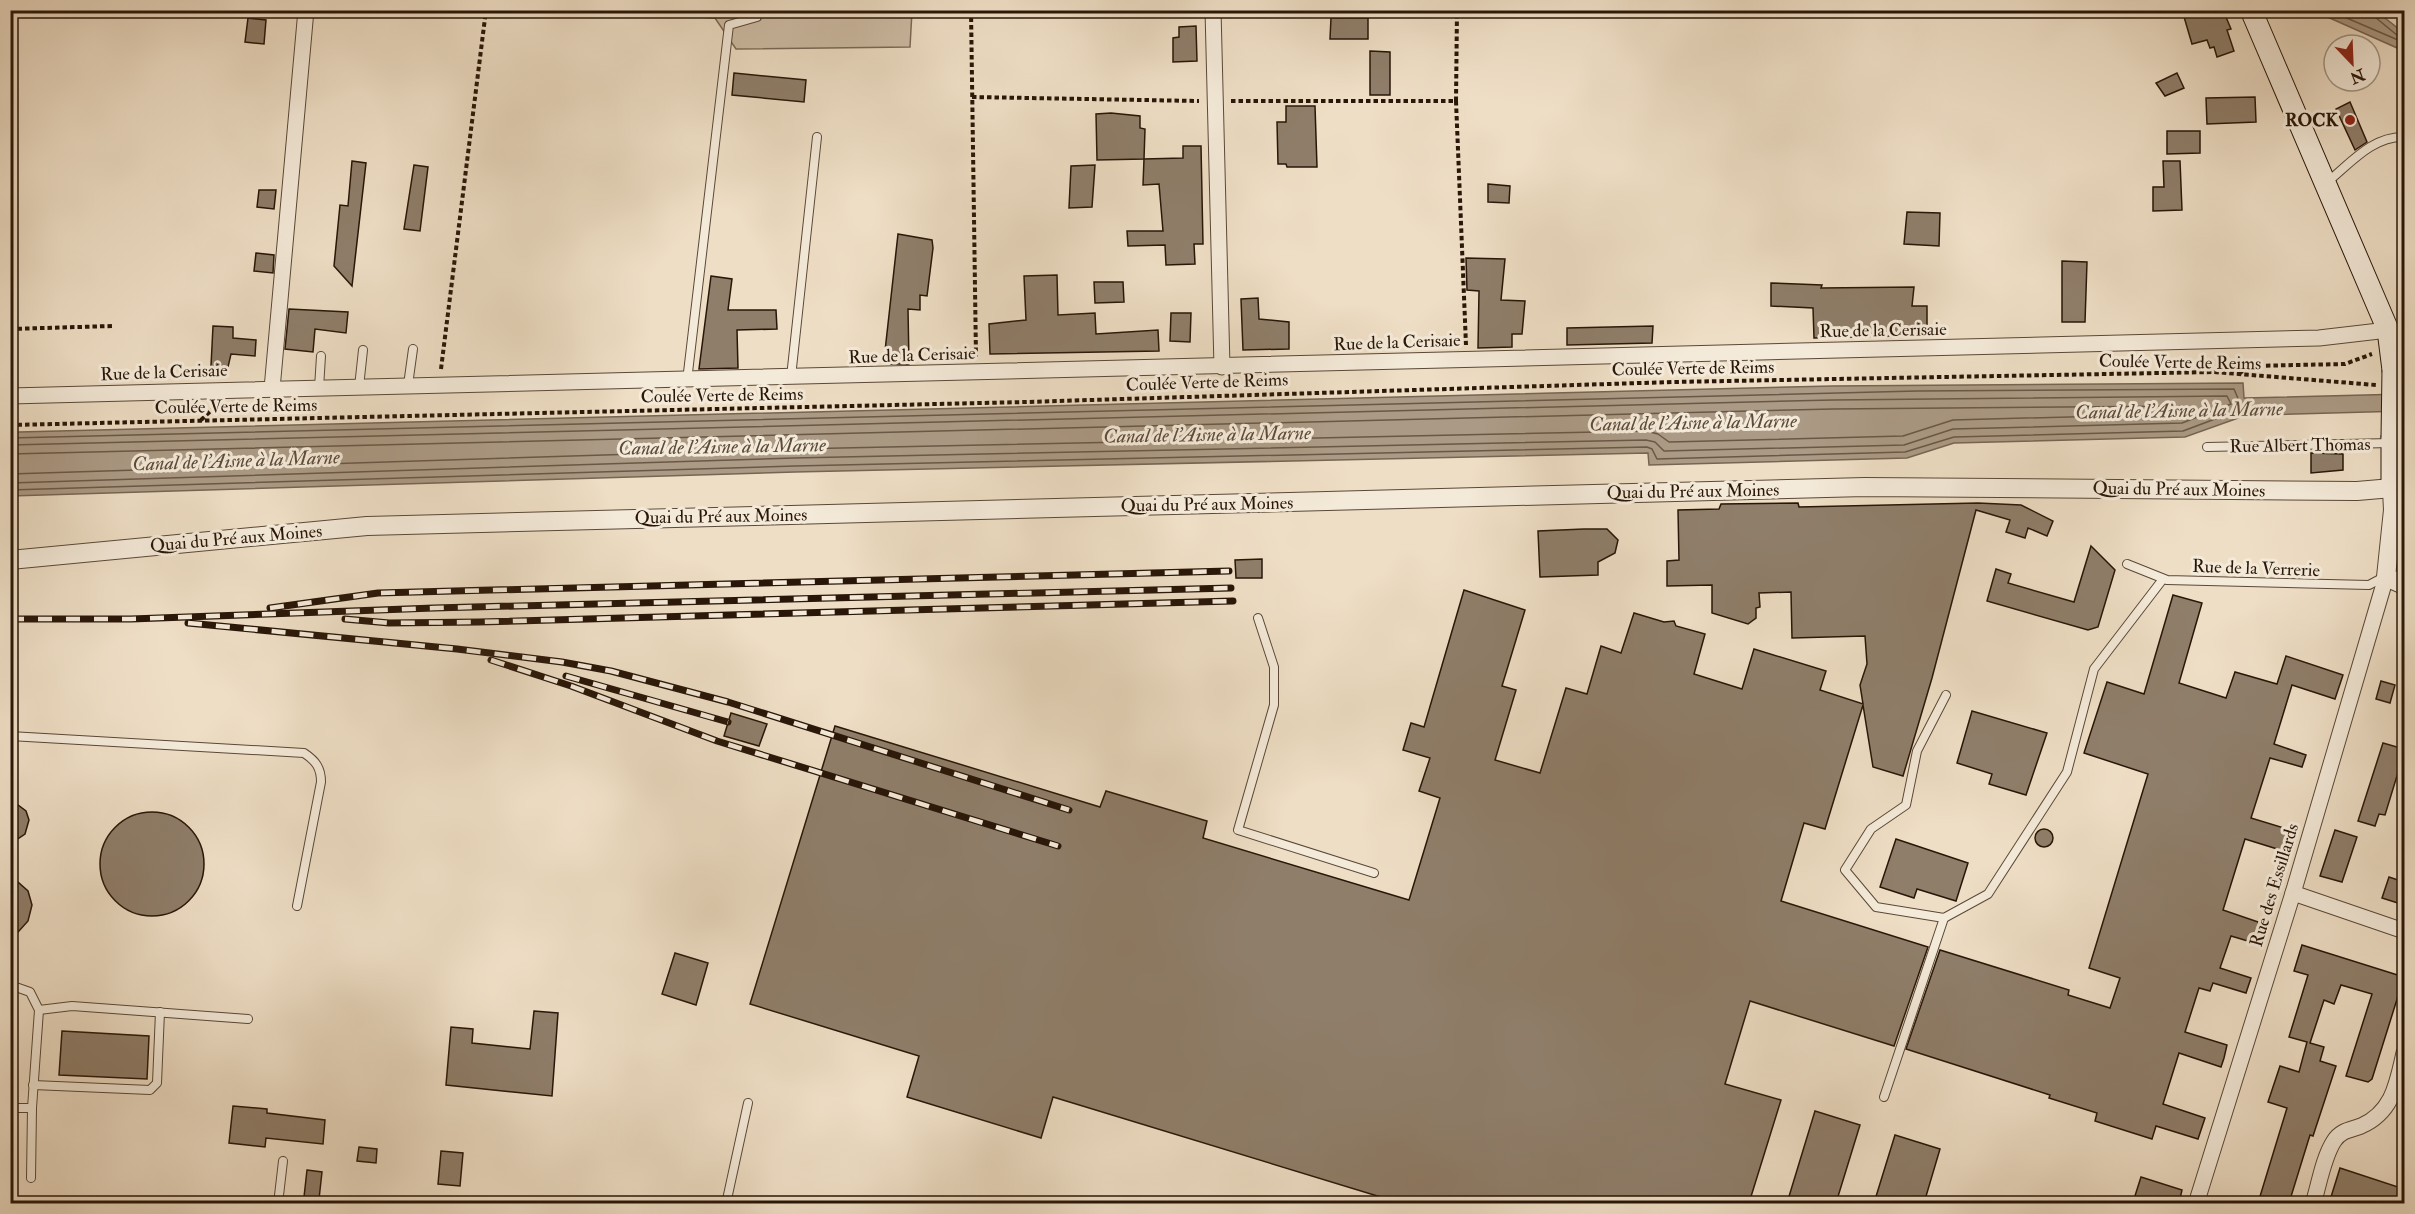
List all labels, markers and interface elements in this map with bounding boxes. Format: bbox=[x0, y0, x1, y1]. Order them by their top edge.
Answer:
north arrow bbox=[2322, 33, 2382, 93]
text: N bbox=[2346, 63, 2369, 88]
place label: ROCK bbox=[2285, 109, 2339, 132]
marker: ROCK bbox=[2343, 113, 2357, 127]
street label: Rue de la Cerisaie bbox=[1819, 318, 1947, 343]
street label: Rue de la Cerisaie bbox=[1333, 329, 1462, 356]
street label: Rue de la Cerisaie bbox=[848, 342, 977, 369]
street label: Coulée Verte de Reims bbox=[2099, 350, 2261, 375]
street label: Coulée Verte de Reims bbox=[1612, 356, 1774, 381]
street label: Rue de la Cerisaie bbox=[100, 359, 229, 386]
street label: Coulée Verte de Reims bbox=[1125, 368, 1289, 397]
street label: Coulée Verte de Reims bbox=[641, 383, 803, 408]
street label: Coulée Verte de Reims bbox=[155, 394, 317, 419]
water label: Canal de l'Aisne à la Marne bbox=[2075, 396, 2283, 425]
water label: Canal de l'Aisne à la Marne bbox=[1589, 408, 1797, 437]
water label: Canal de l'Aisne à la Marne bbox=[1103, 420, 1311, 449]
water label: Canal de l'Aisne à la Marne bbox=[618, 432, 826, 461]
street label: Rue Albert Thomas bbox=[2229, 433, 2371, 458]
water label: Canal de l'Aisne à la Marne bbox=[132, 444, 340, 477]
street label: Quai du Pré aux Moines bbox=[2092, 476, 2266, 503]
street label: Quai du Pré aux Moines bbox=[1606, 478, 1780, 505]
street label: Quai du Pré aux Moines bbox=[1120, 491, 1294, 518]
street label: Quai du Pré aux Moines bbox=[634, 503, 808, 530]
street label: Quai du Pré aux Moines bbox=[149, 520, 323, 557]
street label: Rue de la Verrerie bbox=[2192, 555, 2321, 582]
street label: Rue des Essillards bbox=[2245, 821, 2304, 950]

